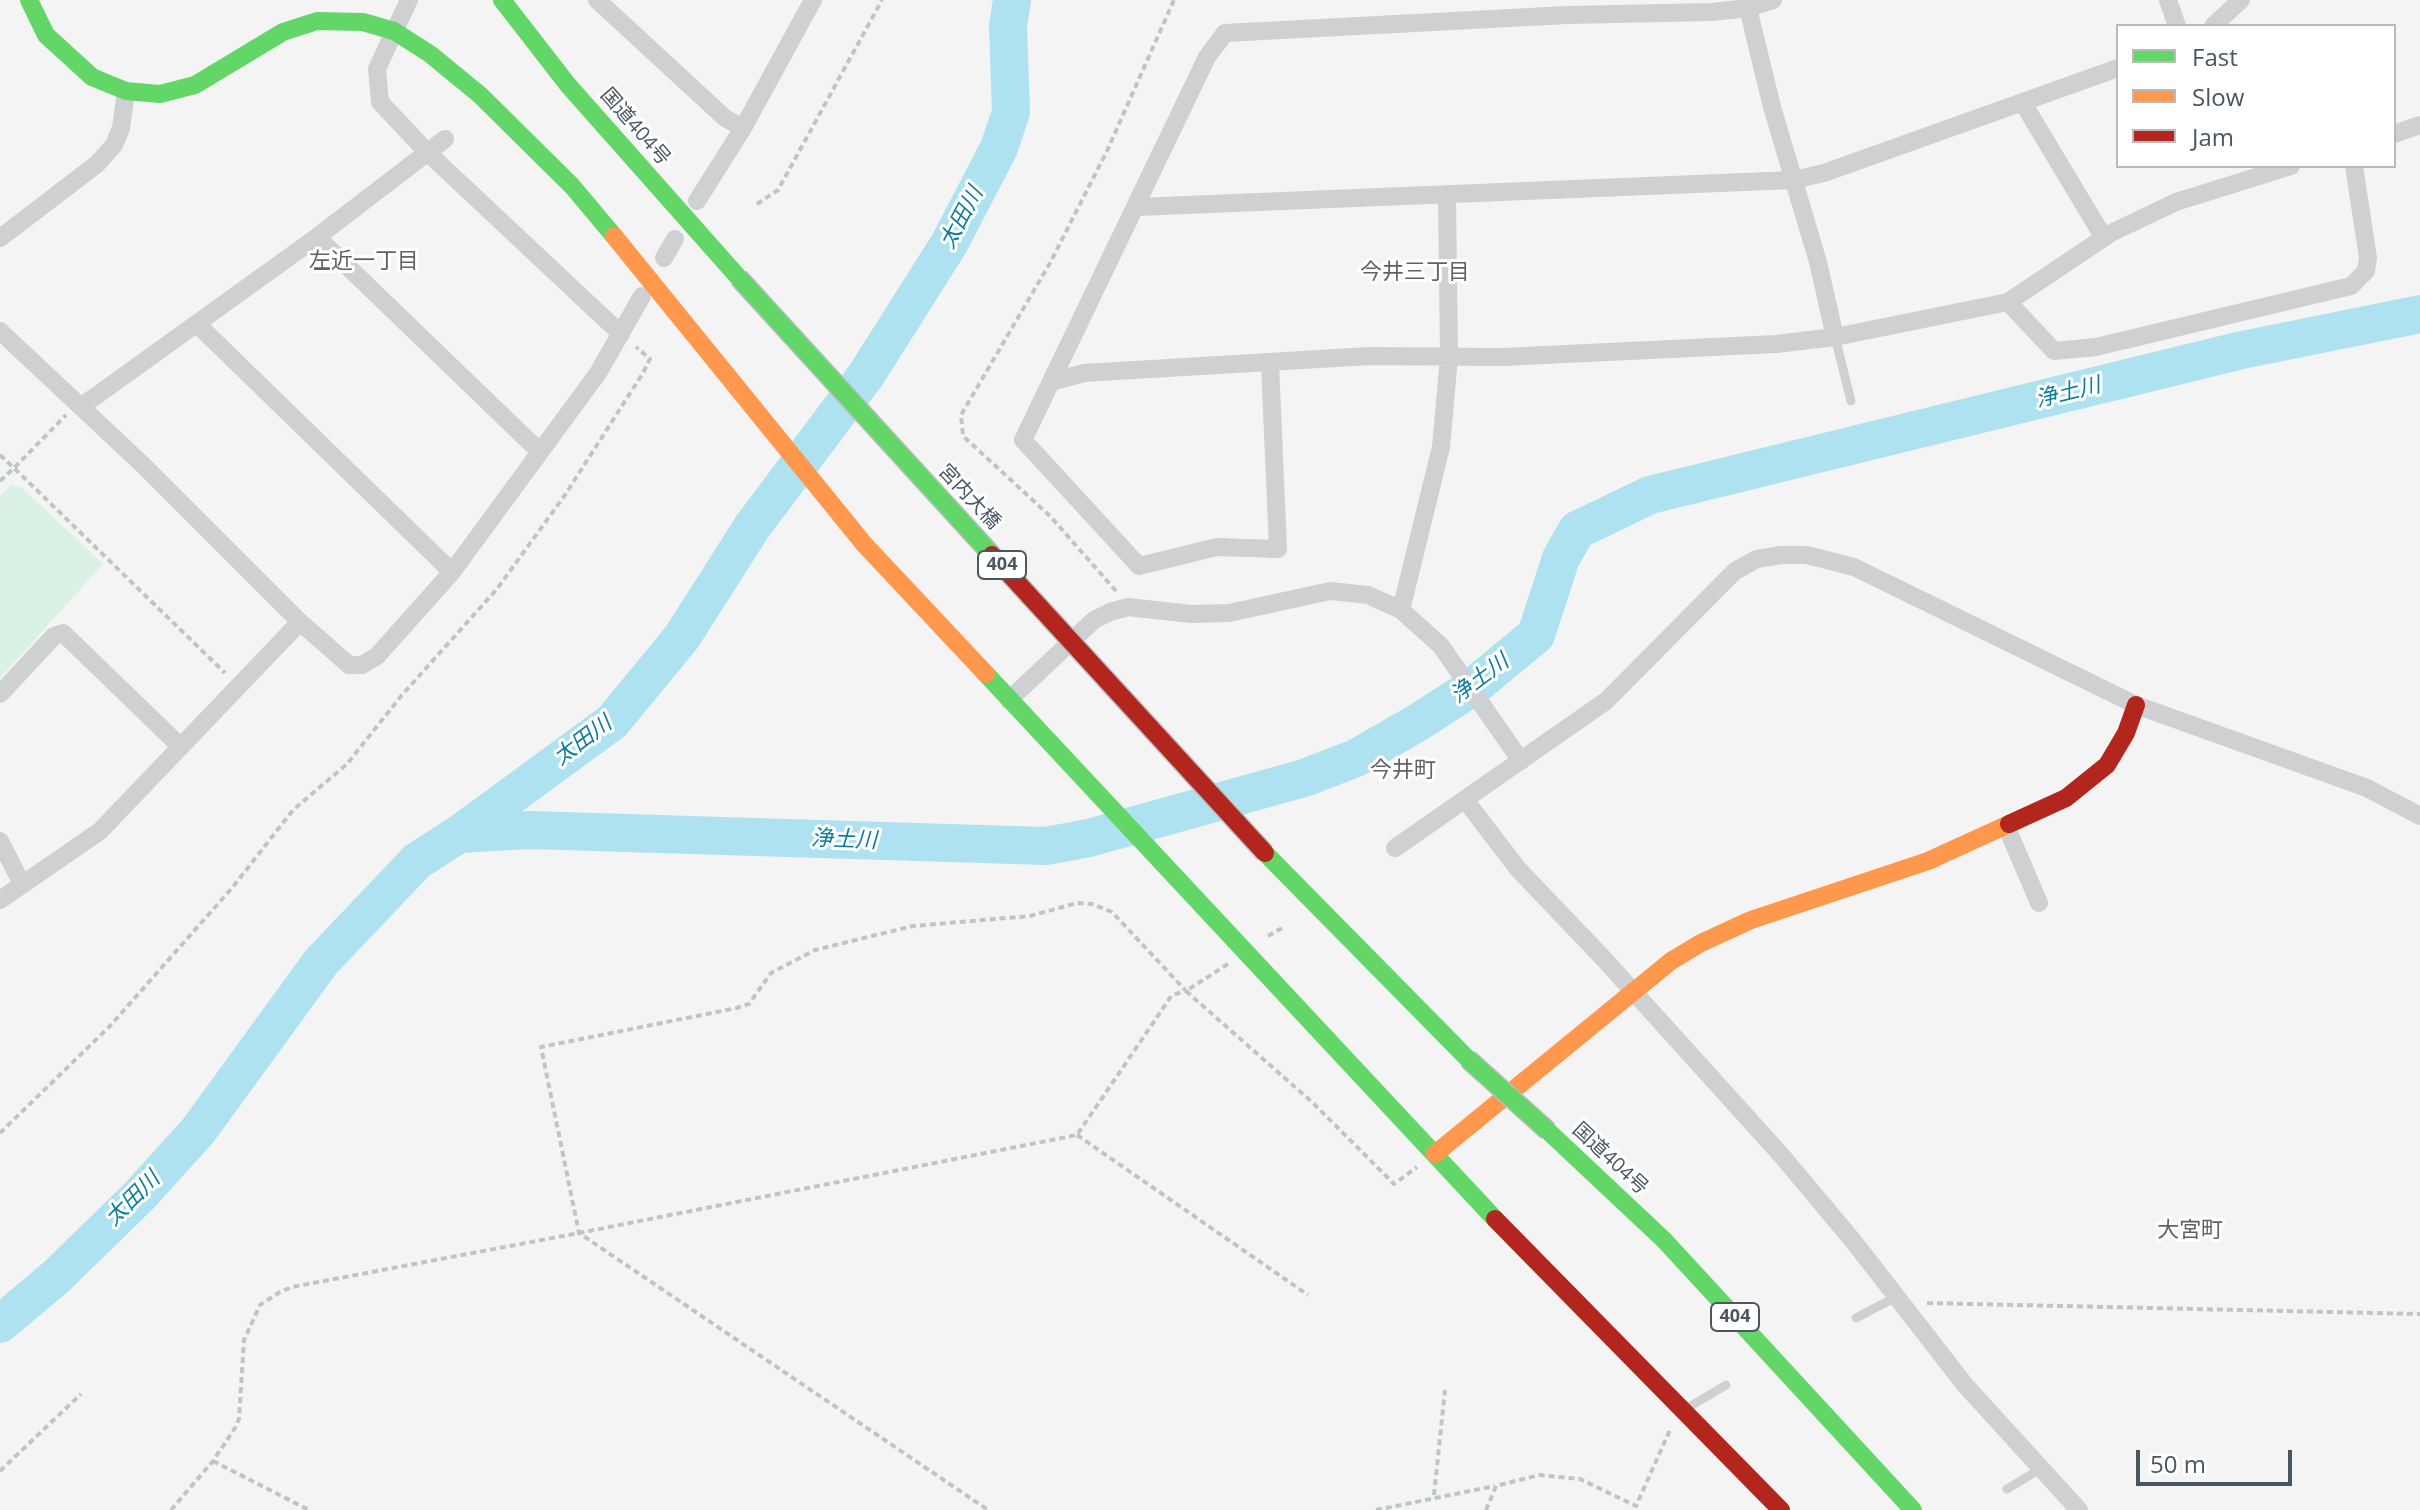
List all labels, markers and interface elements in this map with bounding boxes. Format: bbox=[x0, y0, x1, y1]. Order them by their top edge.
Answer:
legend bbox=[2116, 24, 2396, 168]
text: Fast bbox=[2192, 40, 2238, 73]
text: Slow bbox=[2192, 80, 2244, 113]
street label: 国道404号 bbox=[595, 84, 675, 170]
text: Jam bbox=[2192, 120, 2234, 153]
water label: 太田川 bbox=[935, 183, 989, 253]
district label: 左近一丁目 bbox=[309, 249, 419, 275]
district label: 今井三丁目 bbox=[1360, 260, 1470, 286]
water label: 浄土川 bbox=[2033, 372, 2103, 414]
street label: 宮内大橋 bbox=[933, 460, 1005, 534]
road number: 404 bbox=[978, 551, 1026, 579]
water label: 浄土川 bbox=[1446, 649, 1514, 709]
water label: 太田川 bbox=[549, 711, 617, 771]
district label: 今井町 bbox=[1370, 758, 1436, 784]
water label: 浄土川 bbox=[811, 826, 877, 854]
street label: 国道404号 bbox=[1567, 1118, 1653, 1200]
water label: 太田川 bbox=[100, 1166, 166, 1232]
district label: 大宮町 bbox=[2157, 1218, 2223, 1244]
road number: 404 bbox=[1711, 1303, 1759, 1331]
scale bar bbox=[2140, 1434, 2296, 1484]
text: 50 m bbox=[2150, 1447, 2206, 1480]

